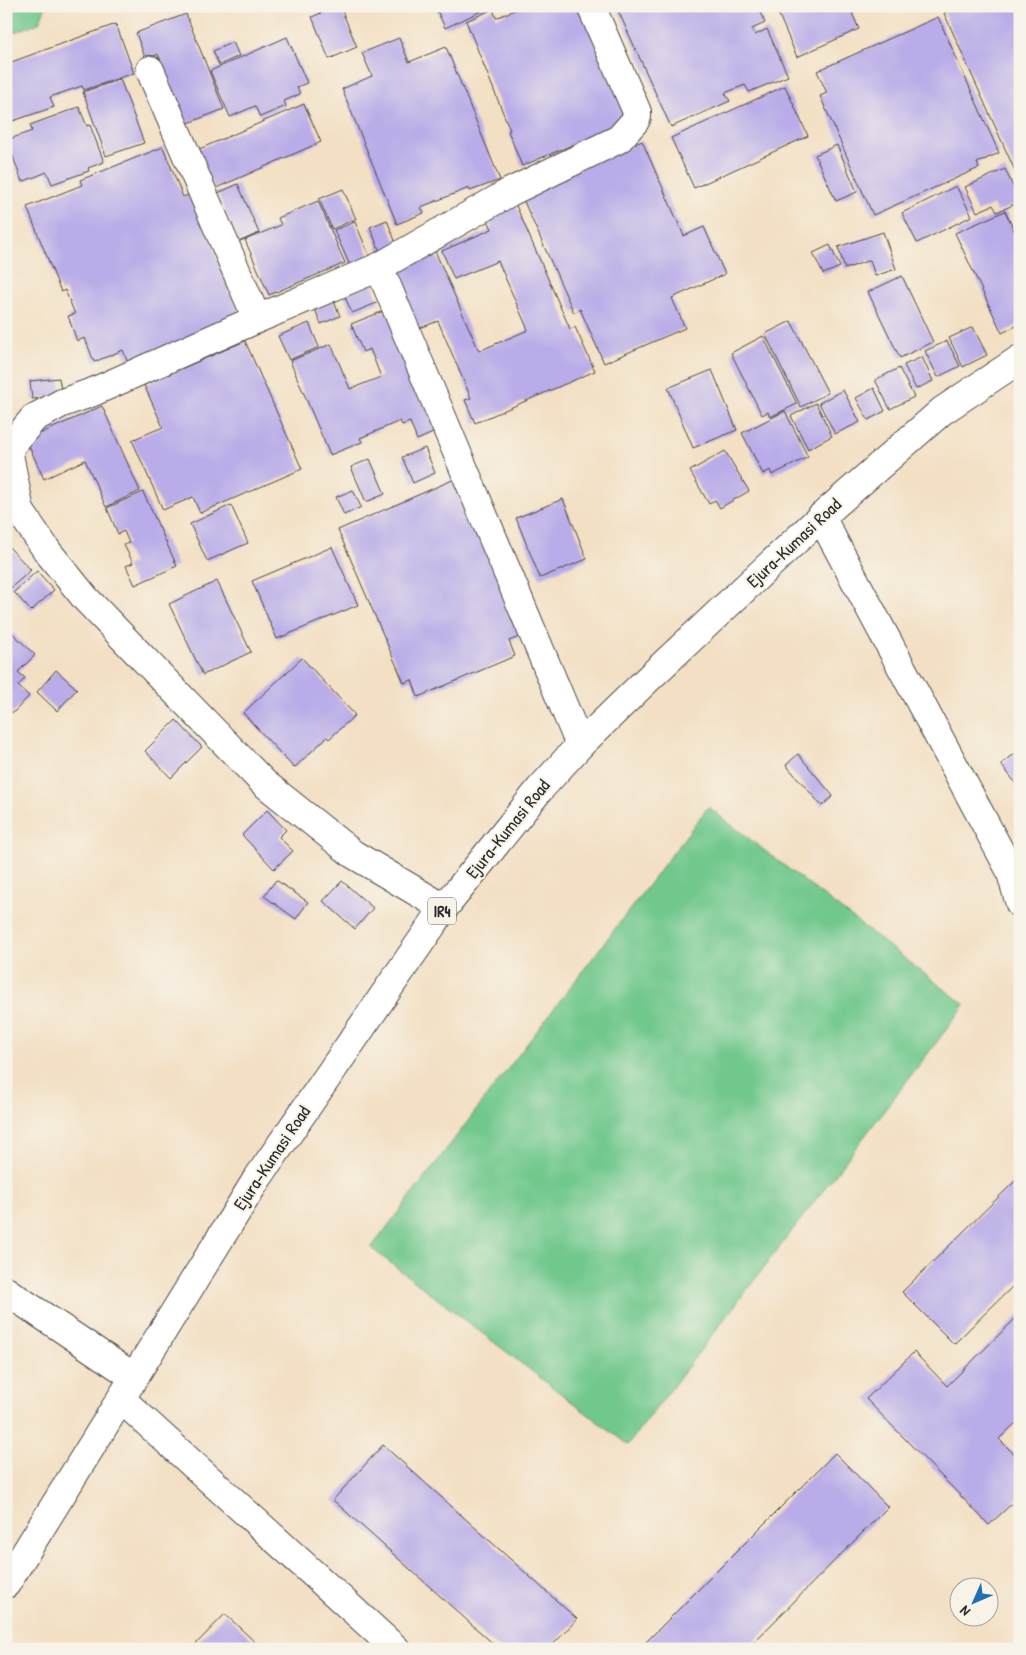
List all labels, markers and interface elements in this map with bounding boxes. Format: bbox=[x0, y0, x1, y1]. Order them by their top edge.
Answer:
street label: Ejura-Kumasi Road bbox=[741, 492, 846, 593]
street label: Ejura-Kumasi Road bbox=[460, 774, 555, 884]
road number: IR4 bbox=[428, 898, 456, 924]
street label: Ejura-Kumasi Road bbox=[227, 1101, 316, 1215]
north arrow bbox=[948, 1578, 998, 1628]
text: N bbox=[955, 1602, 974, 1621]

